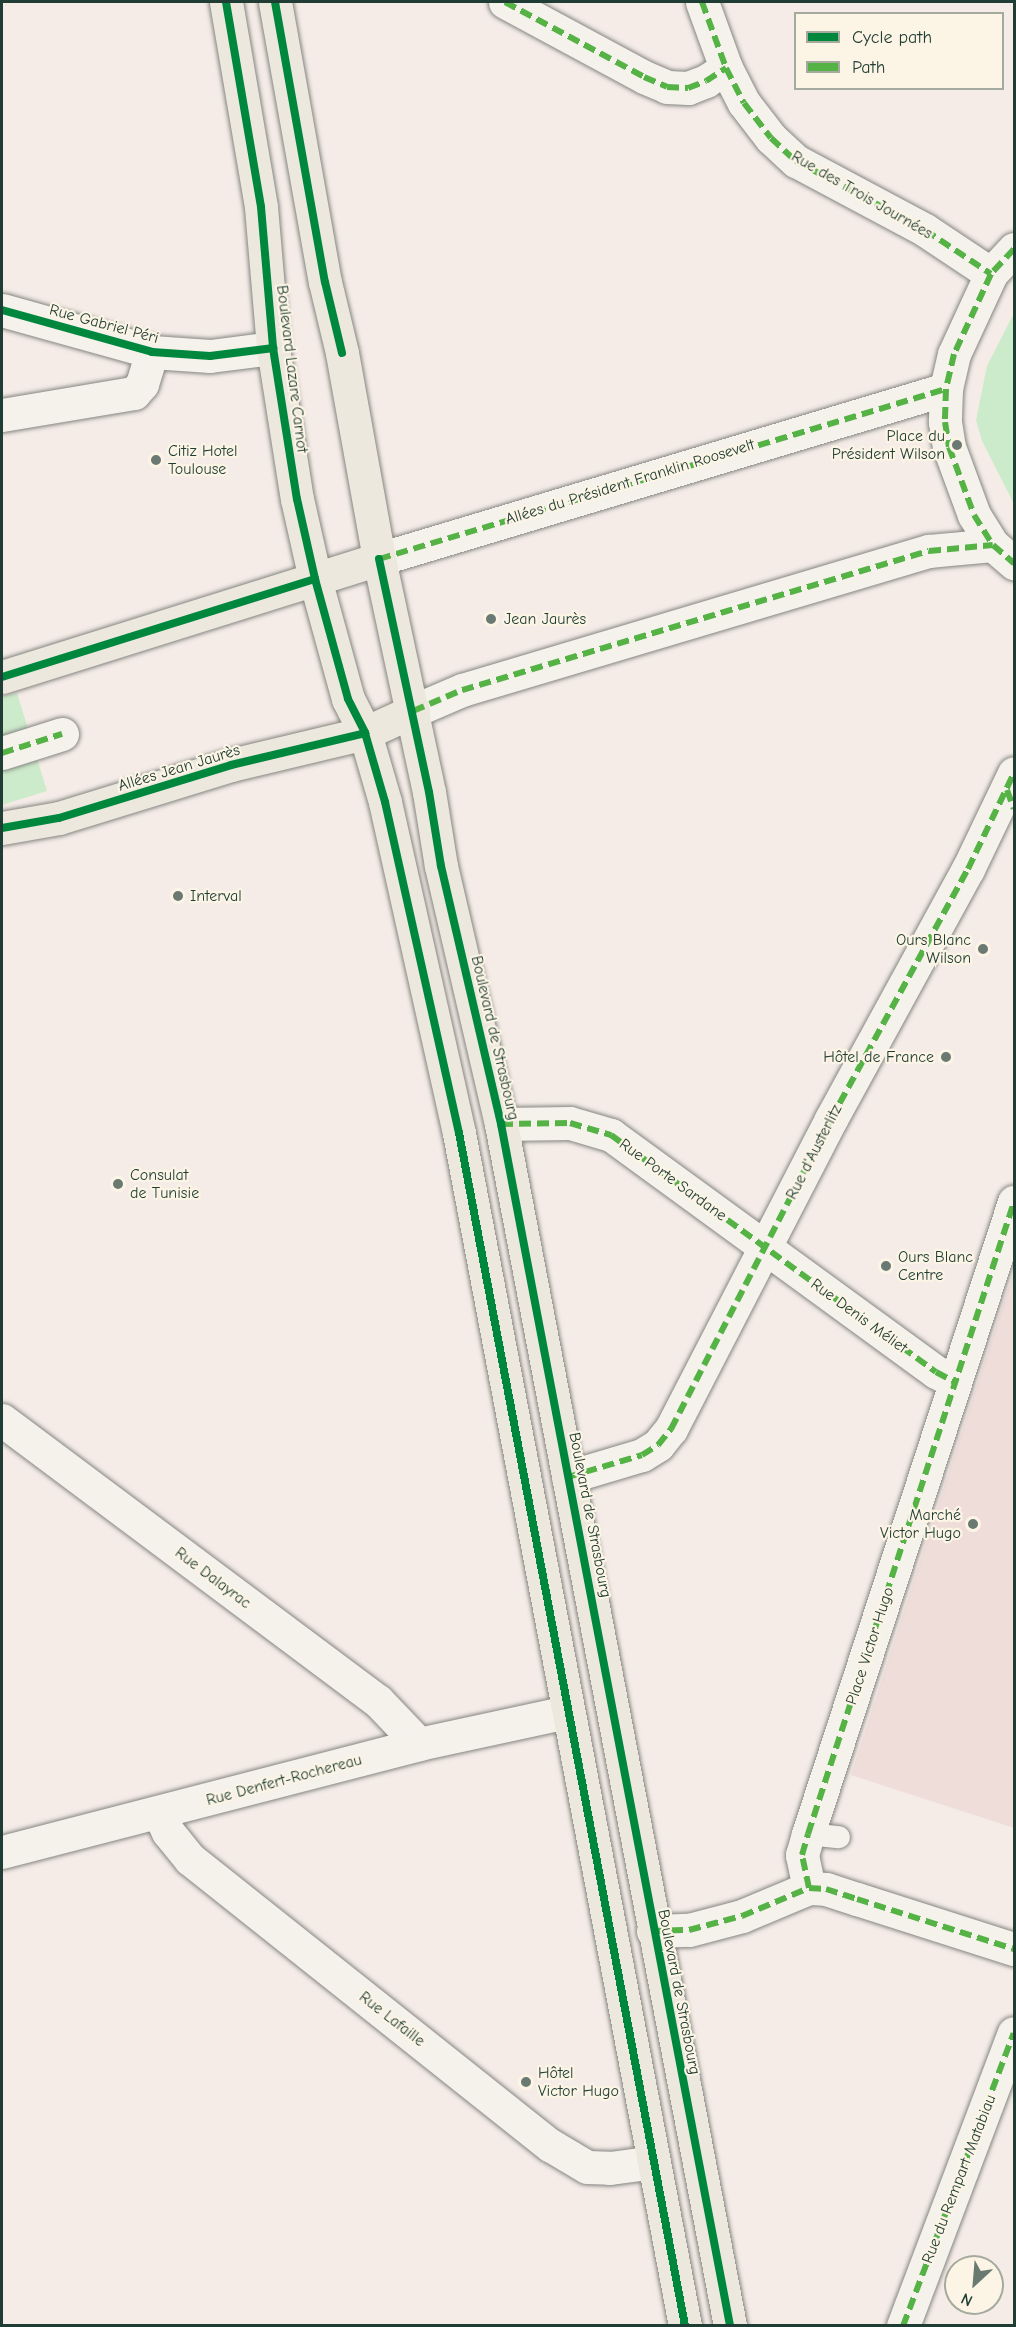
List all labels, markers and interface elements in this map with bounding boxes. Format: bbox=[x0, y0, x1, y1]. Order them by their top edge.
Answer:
legend bbox=[794, 12, 1004, 90]
text: Cycle path bbox=[852, 27, 932, 48]
text: Path bbox=[852, 57, 885, 78]
street label: Rue des Trois Journées bbox=[788, 147, 936, 243]
street label: Boulevard Lazare Carnot bbox=[272, 284, 312, 454]
street label: Rue Gabriel Péri bbox=[47, 300, 161, 348]
place label: Place du Président Wilson bbox=[832, 426, 945, 464]
street label: Allées du Président Franklin Roosevelt bbox=[503, 435, 757, 529]
marker: Place du Président Wilson bbox=[950, 438, 964, 452]
place label: Citiz Hotel Toulouse bbox=[168, 441, 237, 479]
marker: Citiz Hotel Toulouse bbox=[149, 453, 163, 467]
place label: Jean Jaurès bbox=[504, 609, 586, 629]
marker: Jean Jaurès bbox=[482, 610, 500, 628]
street label: Allées Jean Jaurès bbox=[116, 740, 242, 796]
place label: Interval bbox=[190, 886, 242, 906]
marker: Interval bbox=[171, 889, 185, 903]
place label: Ours Blanc Wilson bbox=[896, 930, 971, 968]
marker: Ours Blanc Wilson bbox=[976, 942, 990, 956]
street label: Boulevard de Strasbourg bbox=[467, 954, 523, 1122]
place label: Hôtel de France bbox=[823, 1047, 934, 1067]
marker: Hôtel de France bbox=[939, 1050, 953, 1064]
street label: Rue d'Austerlitz bbox=[782, 1101, 846, 1203]
street label: Rue Porte Sardane bbox=[615, 1135, 731, 1225]
place label: Consulat de Tunisie bbox=[130, 1165, 199, 1203]
marker: Consulat de Tunisie bbox=[111, 1177, 125, 1191]
place label: Ours Blanc Centre bbox=[898, 1247, 973, 1285]
marker: Ours Blanc Centre bbox=[879, 1259, 893, 1273]
street label: Rue Denis Méliet bbox=[807, 1274, 911, 1358]
street label: Boulevard de Strasbourg bbox=[565, 1431, 615, 1599]
place label: Marché Victor Hugo bbox=[880, 1505, 961, 1543]
marker: Marché Victor Hugo bbox=[966, 1517, 980, 1531]
street label: Rue Dalayrac bbox=[171, 1543, 255, 1613]
street label: Place Victor Hugo bbox=[842, 1585, 898, 1707]
street label: Rue Denfert-Rochereau bbox=[204, 1750, 364, 1810]
street label: Boulevard de Strasbourg bbox=[654, 1908, 704, 2076]
street label: Rue Lafaille bbox=[355, 1987, 429, 2051]
place label: Hôtel Victor Hugo bbox=[538, 2063, 619, 2101]
marker: Hôtel Victor Hugo bbox=[519, 2075, 533, 2089]
street label: Rue du Rempart Matabiau bbox=[918, 2092, 1000, 2266]
north arrow bbox=[944, 2255, 1004, 2315]
text: N bbox=[958, 2289, 976, 2310]

